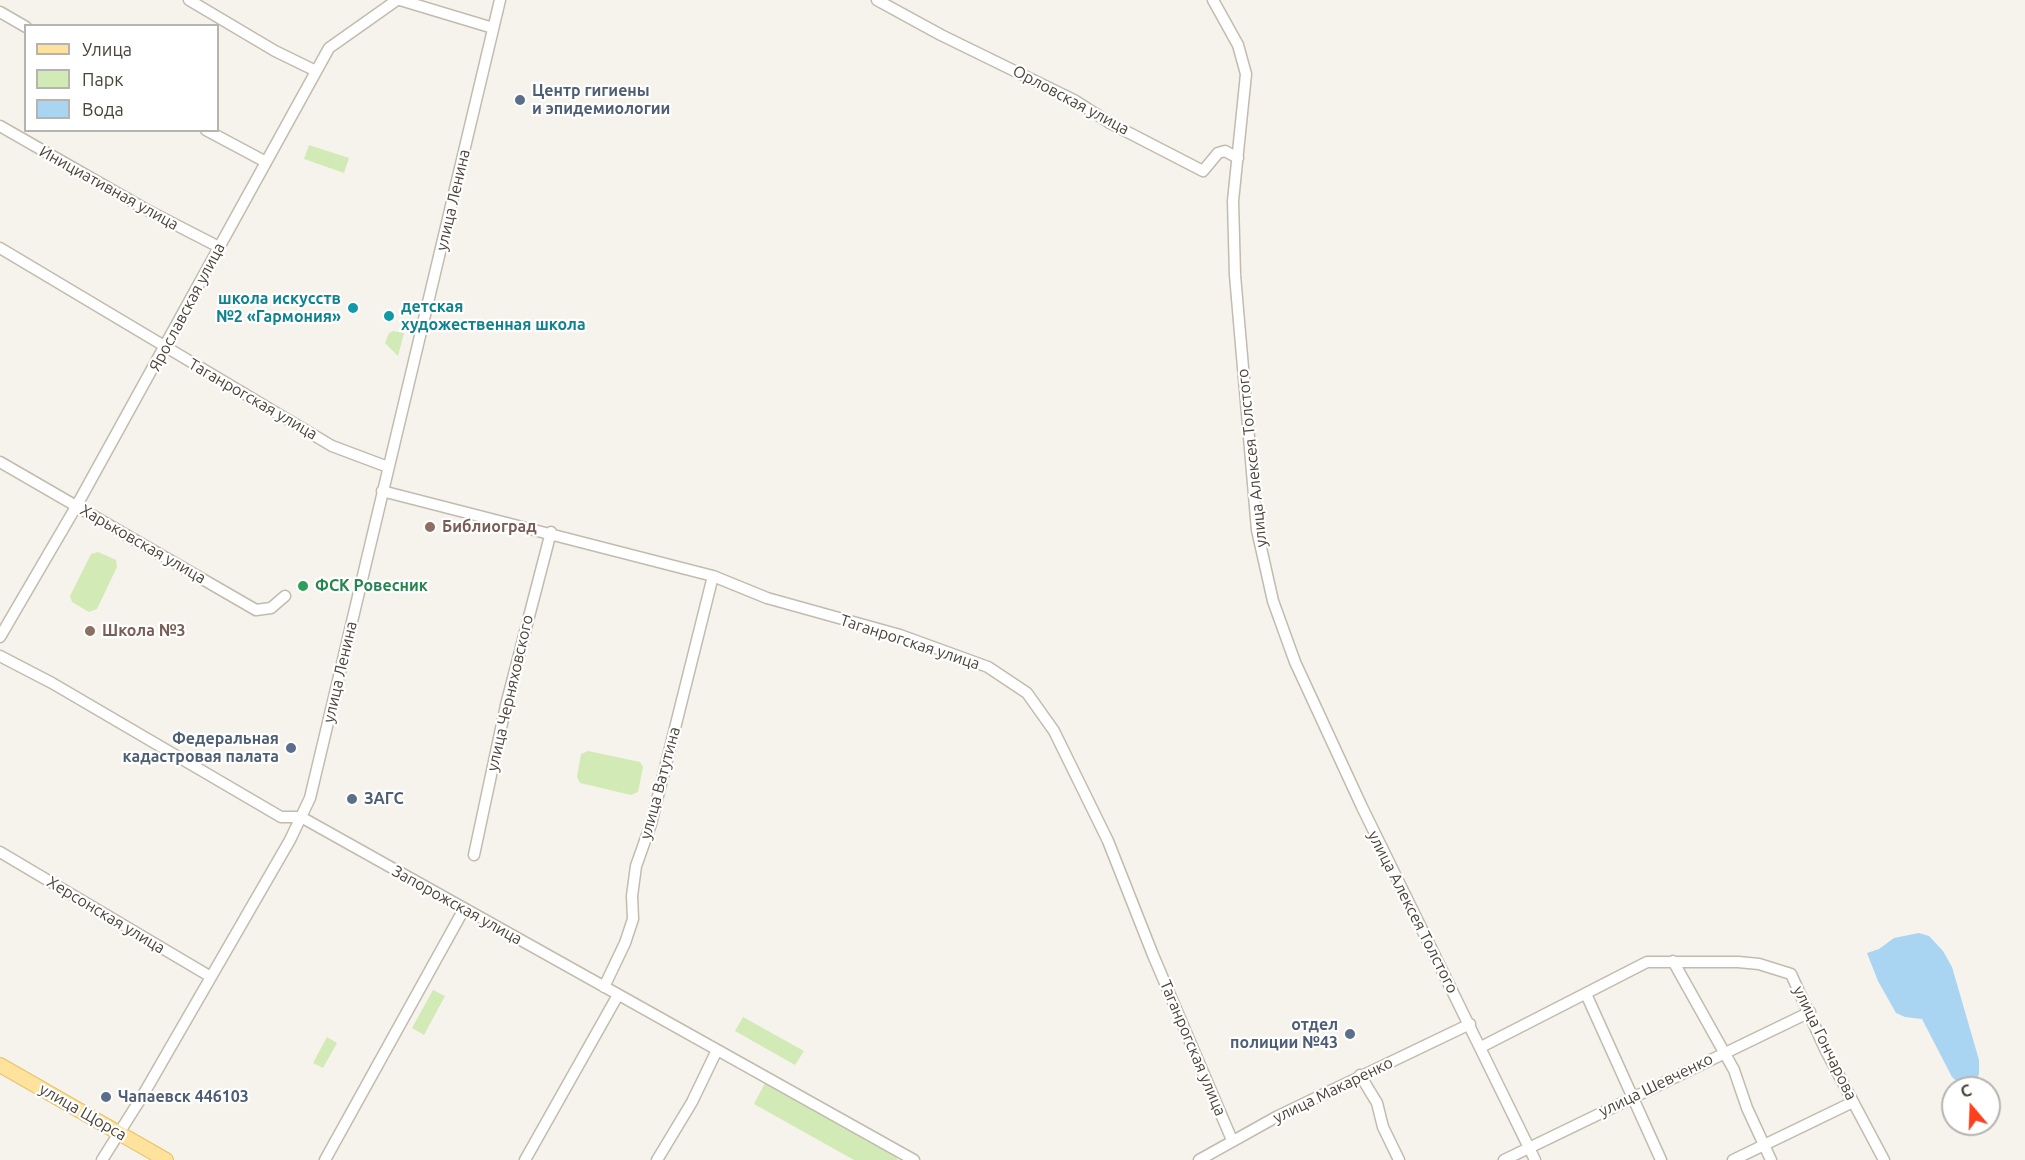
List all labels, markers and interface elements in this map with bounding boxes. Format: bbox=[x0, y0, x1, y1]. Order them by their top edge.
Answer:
legend bbox=[24, 24, 219, 132]
text: Улица bbox=[82, 39, 132, 59]
street label: Орловская улица bbox=[1009, 61, 1133, 139]
text: Парк bbox=[82, 69, 123, 89]
place label: Центр гигиены и эпидемиологии bbox=[532, 81, 670, 119]
marker: Центр гигиены и эпидемиологии bbox=[513, 93, 527, 107]
text: Вода bbox=[82, 99, 124, 119]
street label: Инициативная улица bbox=[36, 142, 182, 234]
street label: улица Ленина bbox=[432, 147, 474, 253]
street label: Ярославская улица bbox=[145, 239, 229, 375]
place label: школа искусств №2 «Гармония» bbox=[216, 289, 341, 327]
place label: детская художественная школа bbox=[401, 297, 586, 335]
marker: школа искусств №2 «Гармония» bbox=[346, 301, 360, 315]
marker: детская художественная школа bbox=[382, 309, 396, 323]
street label: Таганрогская улица bbox=[185, 354, 321, 444]
street label: улица Алексея Толстого bbox=[1233, 368, 1271, 548]
street label: Харьковская улица bbox=[77, 500, 209, 588]
place label: Библиоград bbox=[442, 517, 537, 537]
marker: Библиоград bbox=[423, 520, 437, 534]
place label: ФСК Ровесник bbox=[315, 576, 428, 596]
marker: ФСК Ровесник bbox=[296, 579, 310, 593]
street label: Таганрогская улица bbox=[838, 610, 982, 674]
street label: улица Черняховского bbox=[483, 613, 537, 773]
street label: улица Ленина bbox=[319, 619, 361, 725]
place label: Школа №3 bbox=[102, 621, 186, 641]
marker: Школа №3 bbox=[83, 624, 97, 638]
street label: улица Ватутина bbox=[636, 725, 684, 841]
place label: Федеральная кадастровая палата bbox=[123, 729, 279, 767]
marker: Федеральная кадастровая палата bbox=[284, 741, 298, 755]
place label: ЗАГС bbox=[364, 789, 404, 809]
marker: ЗАГС bbox=[345, 792, 359, 806]
street label: улица Алексея Толстого bbox=[1364, 828, 1462, 996]
street label: Запорожская улица bbox=[389, 861, 525, 949]
street label: Херсонская улица bbox=[44, 872, 168, 958]
street label: Таганрогская улица bbox=[1156, 977, 1230, 1119]
street label: улица Гончарова bbox=[1789, 983, 1861, 1103]
place label: отдел полиции №43 bbox=[1230, 1015, 1338, 1053]
marker: отдел полиции №43 bbox=[1343, 1027, 1357, 1041]
street label: улица Шевченко bbox=[1596, 1049, 1716, 1121]
street label: улица Макаренко bbox=[1270, 1053, 1396, 1127]
north arrow bbox=[1941, 1076, 2001, 1136]
street label: улица Щорса bbox=[36, 1079, 130, 1145]
text: С bbox=[1958, 1081, 1974, 1101]
place label: Чапаевск 446103 bbox=[118, 1087, 249, 1107]
marker: Чапаевск 446103 bbox=[99, 1090, 113, 1104]

